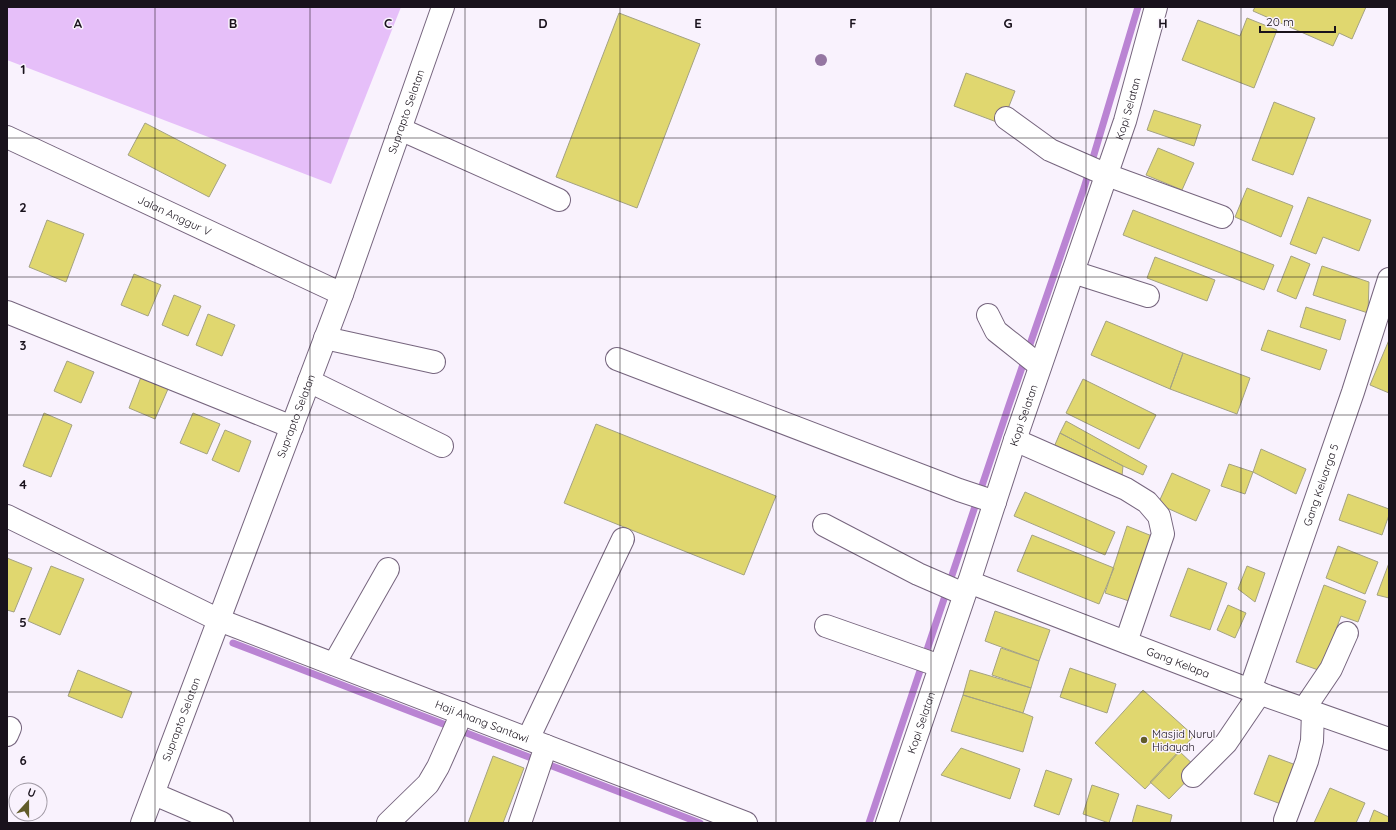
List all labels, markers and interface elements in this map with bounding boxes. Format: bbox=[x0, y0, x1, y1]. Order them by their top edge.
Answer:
scale bar bbox=[1260, 8, 1335, 34]
text: 20 m bbox=[1266, 14, 1294, 29]
text: A bbox=[74, 15, 83, 31]
text: B bbox=[229, 15, 237, 31]
text: C bbox=[384, 15, 392, 31]
text: D bbox=[538, 15, 548, 31]
text: E bbox=[694, 15, 702, 31]
text: F bbox=[849, 15, 857, 31]
text: G bbox=[1003, 15, 1013, 31]
text: H bbox=[1158, 15, 1168, 31]
text: 1 bbox=[20, 61, 26, 77]
street label: Suprapto Selatan bbox=[385, 68, 427, 155]
street label: Kopi Selatan bbox=[1112, 76, 1144, 142]
street label: Jalan Anggur V bbox=[136, 192, 214, 239]
text: 2 bbox=[19, 199, 27, 215]
text: 3 bbox=[20, 337, 27, 353]
street label: Suprapto Selatan bbox=[274, 372, 318, 460]
street label: Kopi Selatan bbox=[1006, 383, 1041, 448]
street label: Gang Keluarga 5 bbox=[1300, 442, 1342, 528]
text: 4 bbox=[19, 476, 27, 492]
text: 5 bbox=[19, 614, 27, 630]
street label: Gang Kelapa bbox=[1144, 644, 1212, 681]
street label: Suprapto Selatan bbox=[159, 675, 203, 763]
street label: Kopi Selatan bbox=[904, 690, 938, 755]
street label: Haji Anang Santawi bbox=[433, 697, 531, 746]
place label: Masjid Nurul Hidayah bbox=[1152, 727, 1215, 754]
marker: Masjid Nurul Hidayah bbox=[1139, 735, 1149, 745]
text: 6 bbox=[19, 752, 27, 768]
north arrow bbox=[8, 782, 48, 822]
text: U bbox=[25, 785, 38, 801]

